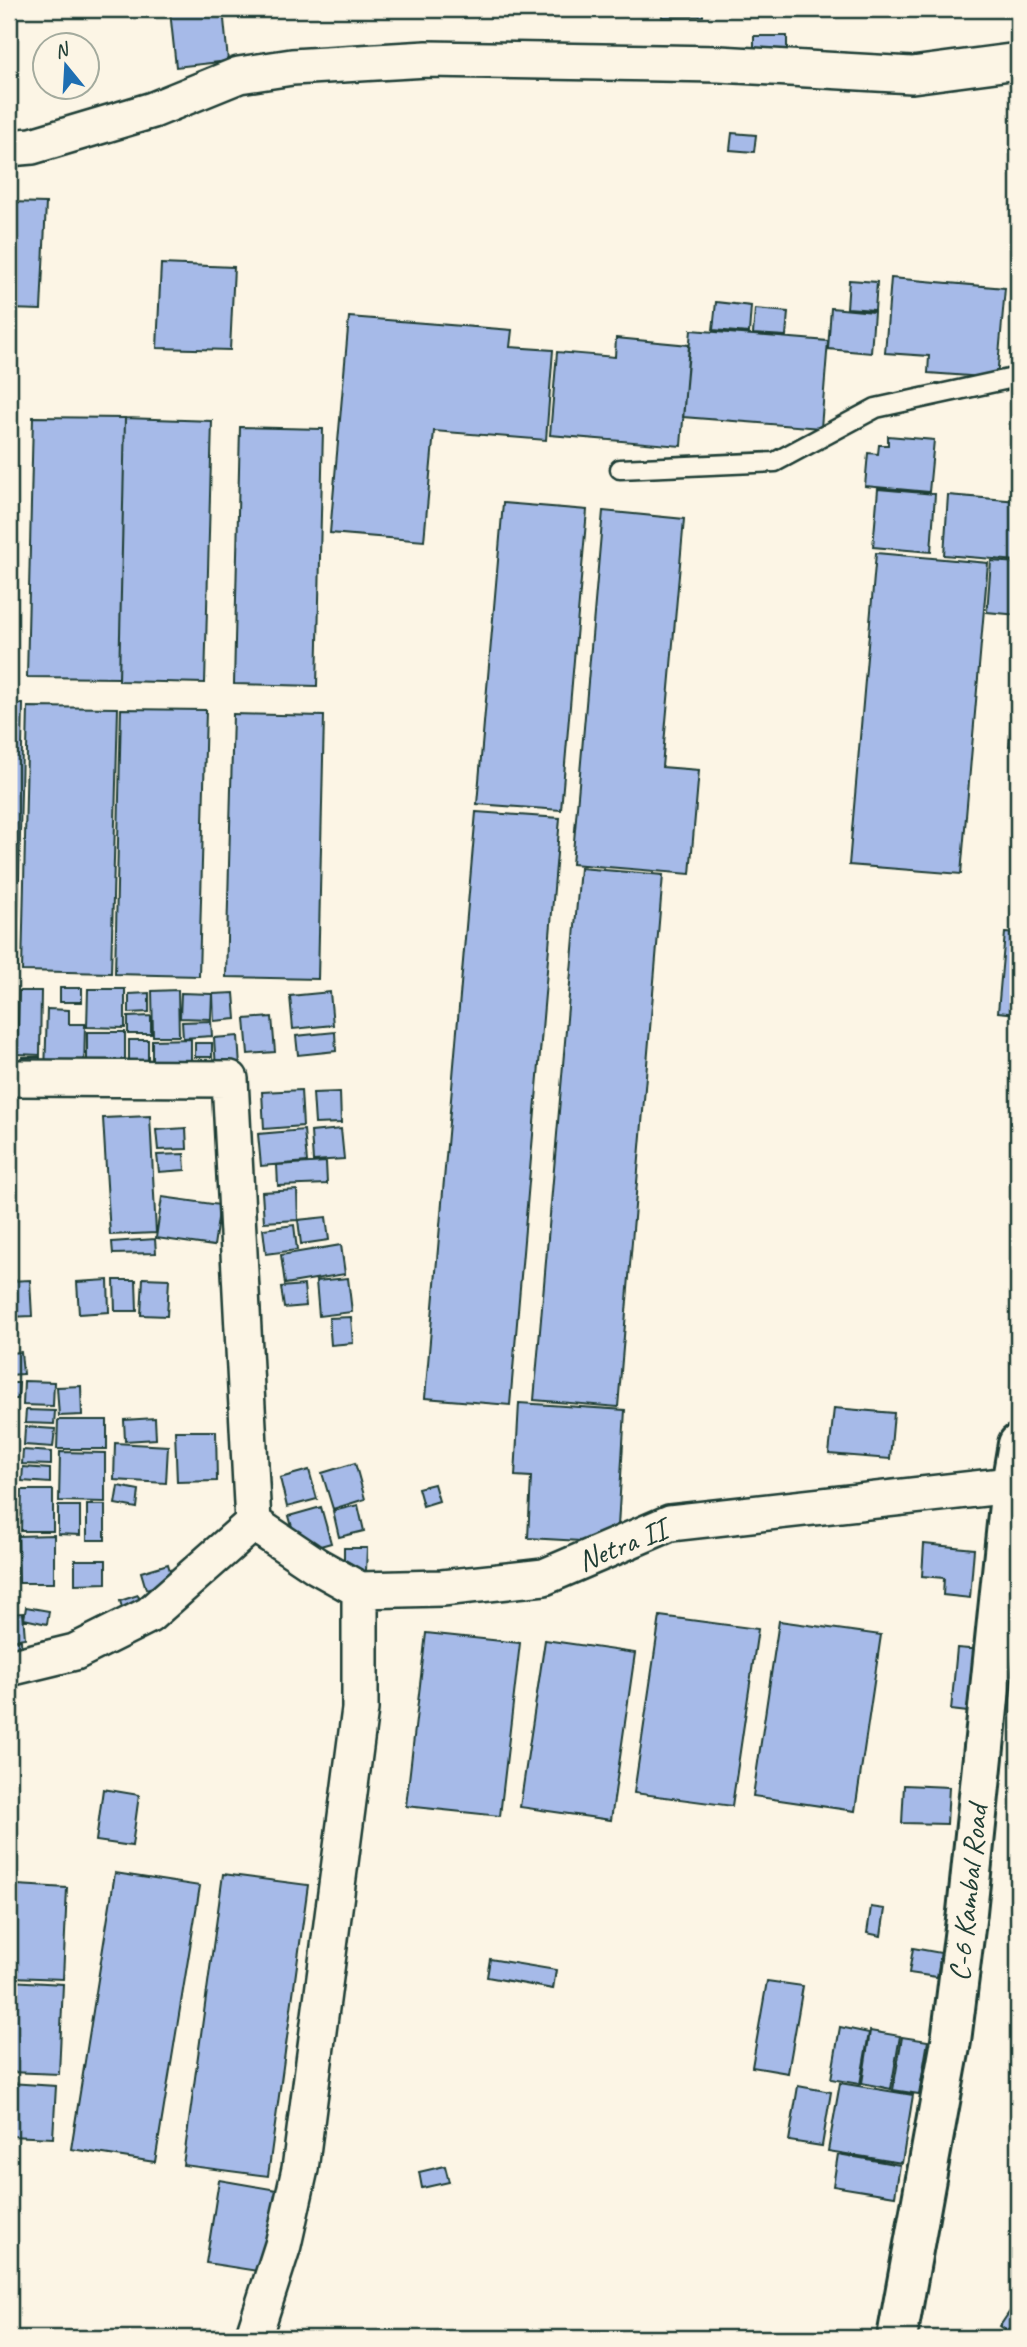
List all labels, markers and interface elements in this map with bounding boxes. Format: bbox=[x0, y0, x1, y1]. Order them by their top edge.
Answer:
north arrow bbox=[32, 32, 102, 102]
text: N bbox=[52, 37, 73, 64]
street label: Netra II bbox=[572, 1508, 678, 1580]
street label: C-6 Kambal Road bbox=[940, 1799, 997, 1983]

